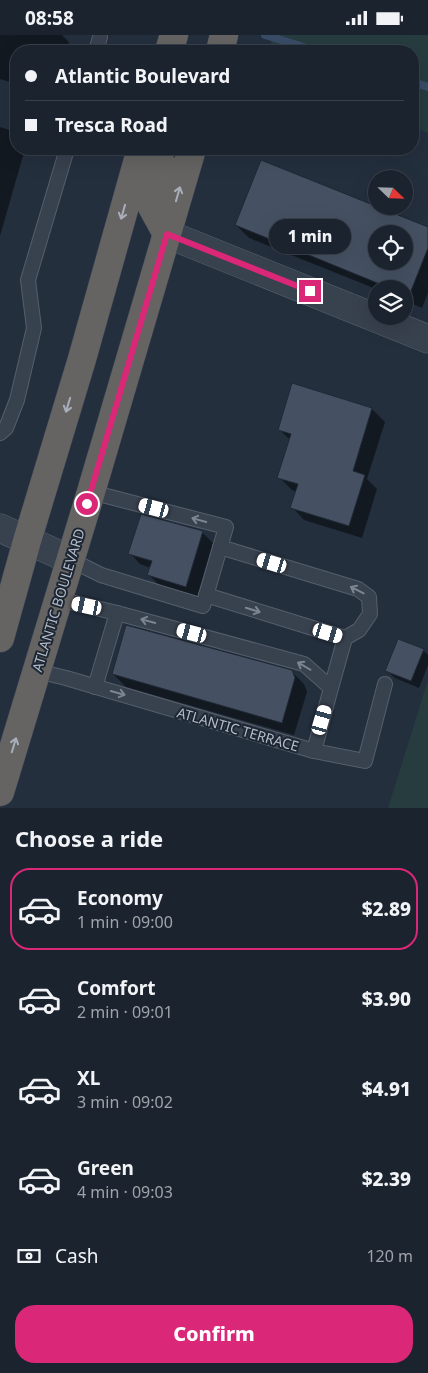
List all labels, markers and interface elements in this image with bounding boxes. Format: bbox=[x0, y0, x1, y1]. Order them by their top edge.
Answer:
text: 08:58 bbox=[25, 5, 74, 31]
text: Atlantic Boulevard bbox=[55, 63, 230, 89]
text: Tresca Road bbox=[55, 112, 168, 138]
north arrow bbox=[368, 170, 412, 215]
map controls bbox=[368, 170, 413, 325]
one-way arrow bbox=[174, 187, 184, 203]
one-way arrow bbox=[117, 204, 127, 220]
callout: 1 min bbox=[269, 219, 351, 253]
text: 1 min bbox=[288, 225, 332, 247]
button: locate bbox=[368, 225, 413, 270]
route end bbox=[299, 280, 321, 302]
button: layers bbox=[368, 280, 413, 325]
one-way arrow bbox=[63, 397, 73, 413]
route start bbox=[76, 493, 98, 515]
car bbox=[137, 497, 170, 519]
one-way arrow bbox=[191, 515, 207, 524]
street label: ATLANTIC BOULEVARD bbox=[27, 526, 89, 674]
car bbox=[255, 551, 288, 575]
one-way arrow bbox=[350, 585, 365, 595]
car bbox=[70, 596, 103, 616]
one-way arrow bbox=[244, 605, 260, 615]
one-way arrow bbox=[141, 616, 157, 625]
car bbox=[311, 621, 344, 645]
car bbox=[175, 622, 208, 644]
one-way arrow bbox=[296, 661, 311, 671]
one-way arrow bbox=[109, 689, 125, 699]
street label: ATLANTIC TERRACE bbox=[175, 703, 301, 755]
car bbox=[310, 704, 333, 736]
one-way arrow bbox=[10, 737, 20, 753]
text: Choose a ride bbox=[15, 823, 163, 853]
text: Economy bbox=[77, 885, 163, 911]
icon: car bbox=[17, 887, 62, 932]
text: $2.89 bbox=[362, 896, 411, 922]
text: 1 min · 09:00 bbox=[77, 911, 173, 933]
text: Comfort bbox=[77, 975, 156, 1001]
icon: car bbox=[17, 977, 62, 1022]
text: $3.90 bbox=[362, 986, 411, 1012]
text: 2 min · 09:01 bbox=[77, 1001, 173, 1023]
text: XL bbox=[77, 1065, 100, 1091]
icon: car bbox=[17, 1067, 62, 1112]
text: $4.91 bbox=[362, 1076, 411, 1102]
text: 3 min · 09:02 bbox=[77, 1091, 173, 1113]
text: Green bbox=[77, 1155, 134, 1181]
icon: car bbox=[17, 1157, 62, 1202]
text: $2.39 bbox=[362, 1166, 411, 1192]
text: 4 min · 09:03 bbox=[77, 1181, 173, 1203]
icon: cash bbox=[15, 1242, 43, 1270]
text: Cash bbox=[55, 1243, 99, 1269]
text: 120 m bbox=[366, 1245, 413, 1267]
button: Confirm bbox=[15, 1305, 413, 1363]

